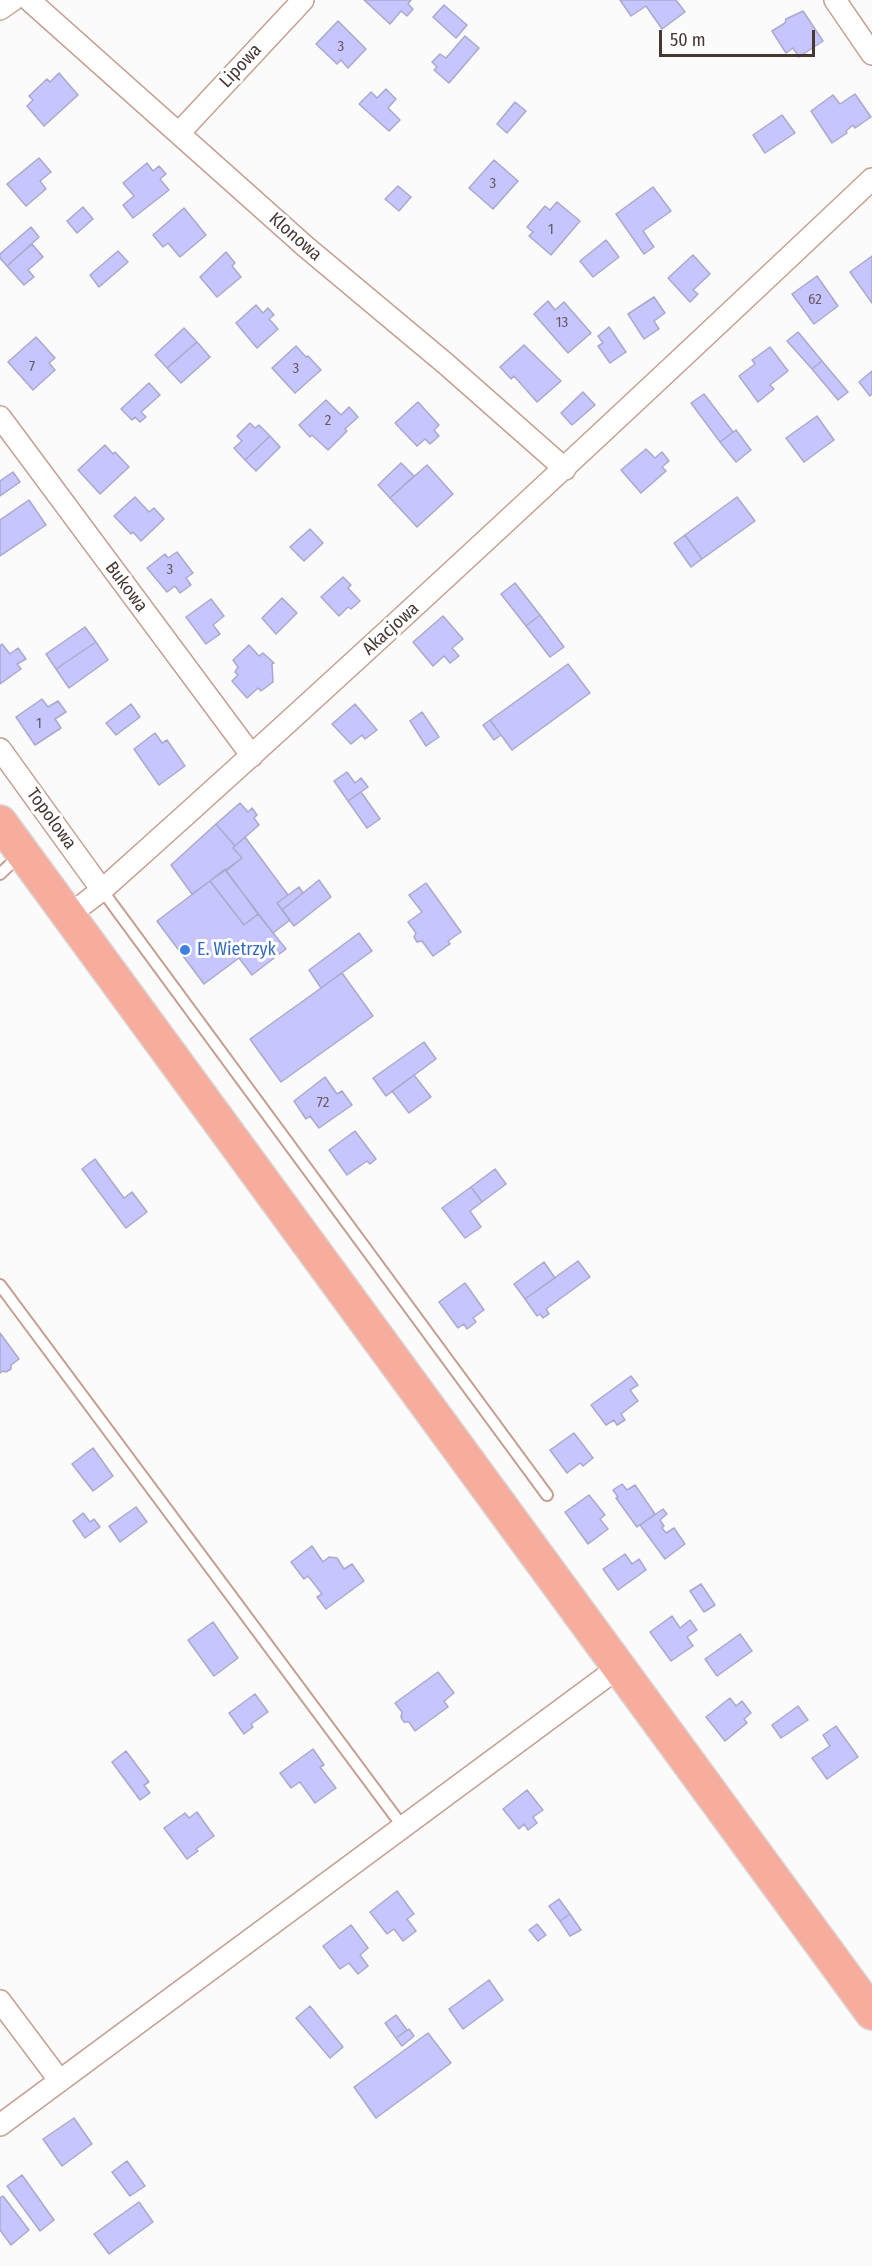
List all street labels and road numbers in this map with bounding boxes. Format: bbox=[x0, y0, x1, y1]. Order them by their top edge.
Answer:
street label: Lipowa bbox=[215, 40, 267, 92]
street label: Klonowa bbox=[264, 208, 326, 266]
street label: Bukowa bbox=[100, 558, 152, 616]
street label: Akacjowa bbox=[358, 598, 424, 660]
street label: Topolowa bbox=[22, 784, 80, 854]

